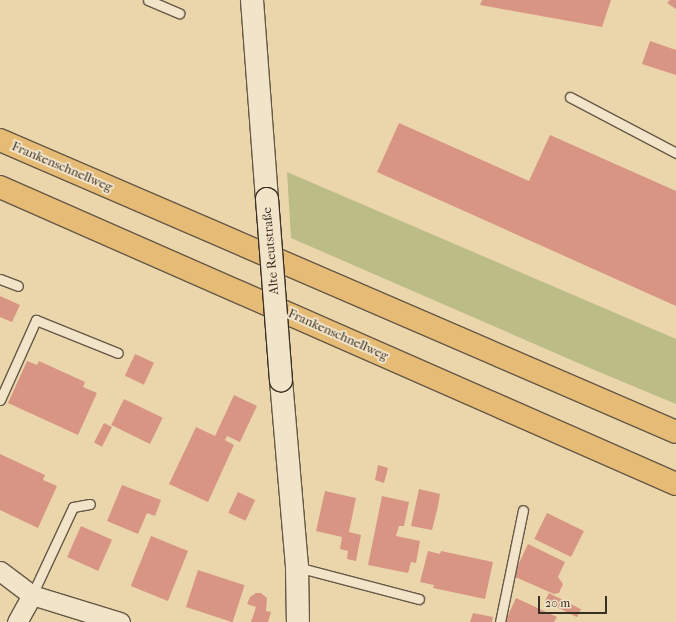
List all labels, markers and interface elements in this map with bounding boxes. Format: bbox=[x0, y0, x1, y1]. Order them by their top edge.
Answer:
street label: Frankenschnellweg bbox=[9, 139, 115, 195]
street label: Alte Reutstraße bbox=[259, 207, 283, 295]
street label: Frankenschnellweg bbox=[285, 306, 391, 364]
scale bar bbox=[540, 588, 609, 614]
text: 20 m bbox=[545, 596, 570, 610]

